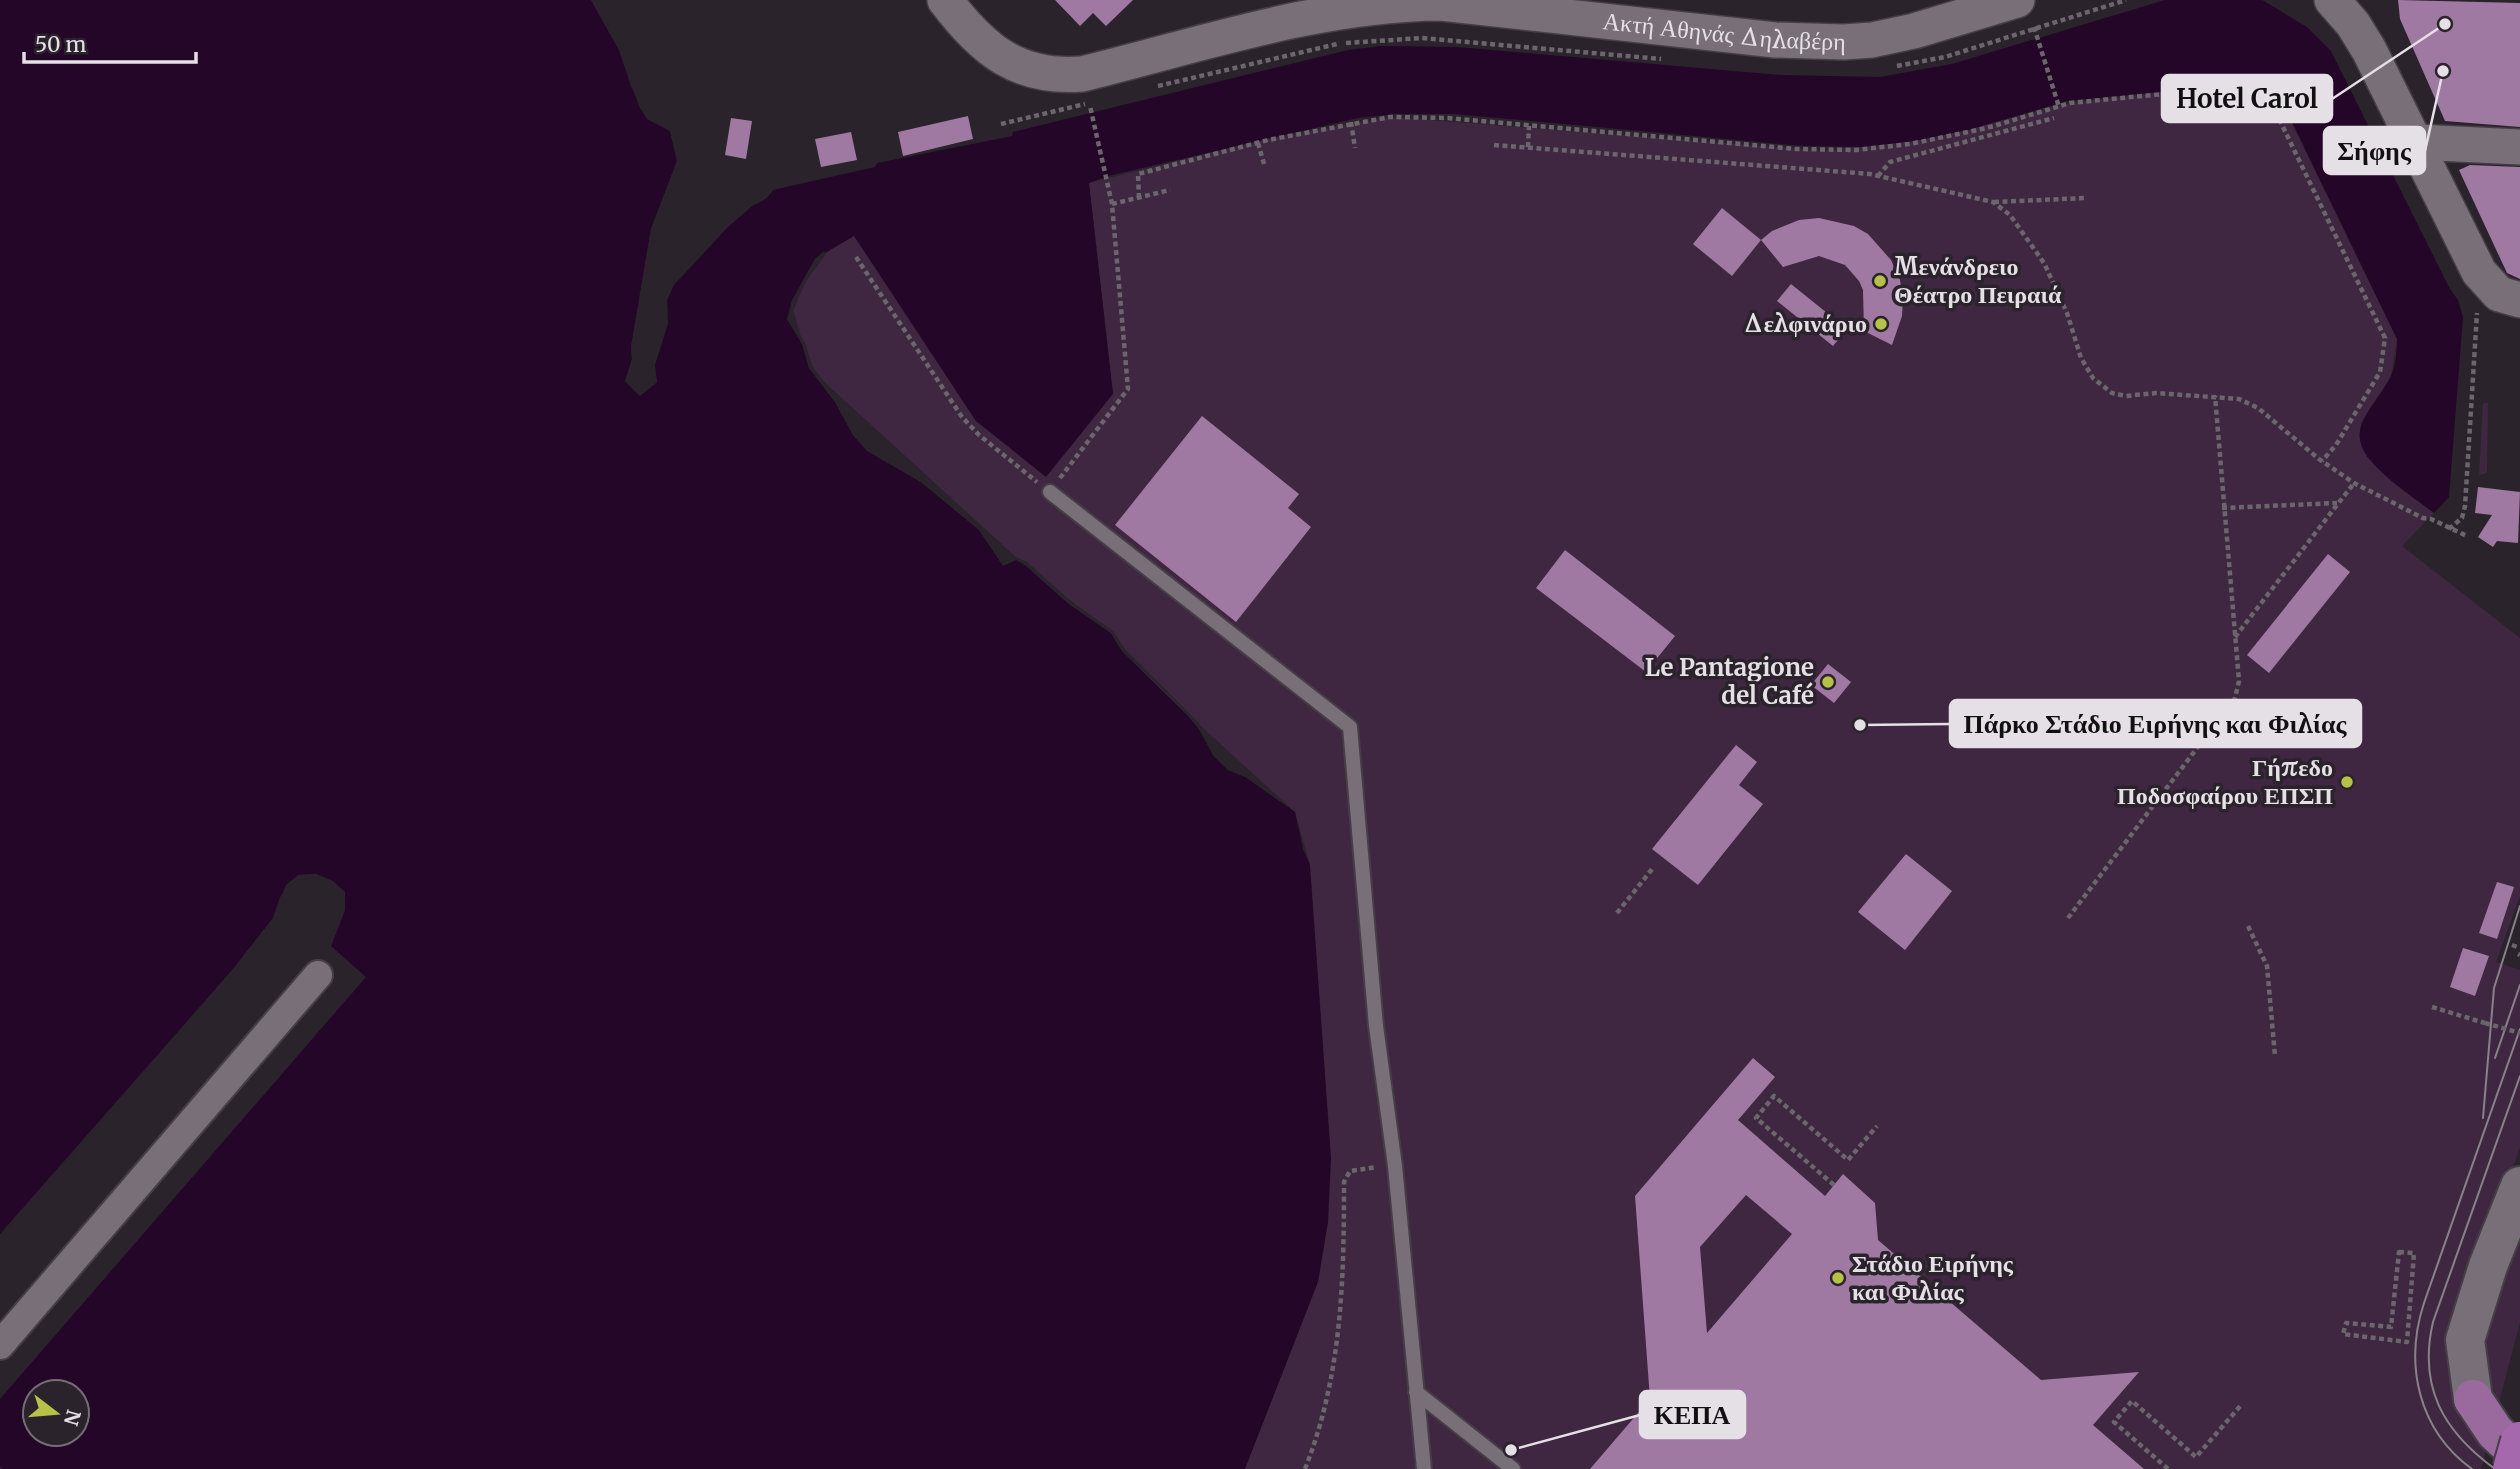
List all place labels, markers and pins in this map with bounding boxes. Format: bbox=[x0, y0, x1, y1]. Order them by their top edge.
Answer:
callout: Hotel Carol bbox=[2162, 75, 2332, 122]
callout: Σήφης bbox=[2324, 127, 2425, 174]
place label: Μενάνδρειο Θέατρο Πειραιά bbox=[1894, 251, 2062, 310]
marker: Μενάνδρειο Θέατρο Πειραιά bbox=[1872, 273, 1888, 289]
place label: Δελφινάριο bbox=[1743, 308, 1867, 339]
marker: Δελφινάριο bbox=[1873, 316, 1889, 332]
place label: Le Pantagione del Café bbox=[1645, 652, 1814, 711]
marker: Le Pantagione del Café bbox=[1820, 674, 1836, 690]
callout: Πάρκο Στάδιο Ειρήνης και Φιλίας bbox=[1950, 700, 2361, 747]
place label: Γήπεδο Ποδοσφαίρου ΕΠΣΠ bbox=[2117, 752, 2333, 811]
marker: Γήπεδο Ποδοσφαίρου ΕΠΣΠ bbox=[2339, 774, 2355, 790]
place label: Στάδιο Ειρήνης και Φιλίας bbox=[1852, 1248, 2014, 1307]
marker: Στάδιο Ειρήνης και Φιλίας bbox=[1830, 1270, 1846, 1286]
callout: ΚΕΠΑ bbox=[1640, 1391, 1745, 1438]

